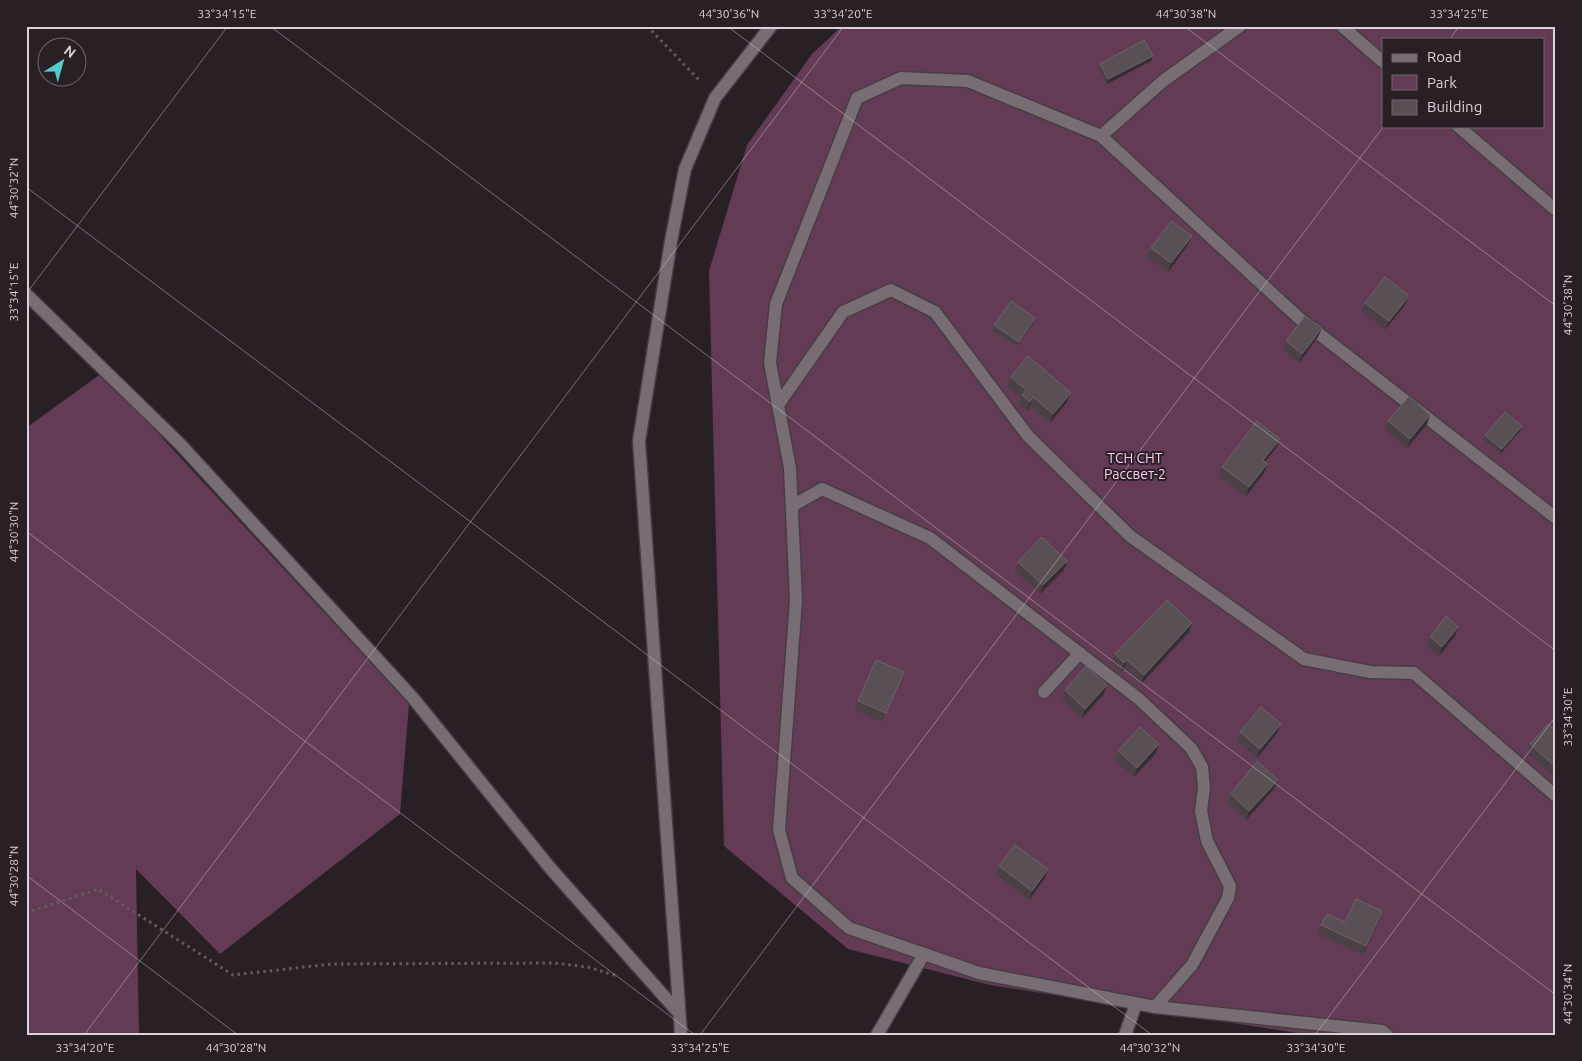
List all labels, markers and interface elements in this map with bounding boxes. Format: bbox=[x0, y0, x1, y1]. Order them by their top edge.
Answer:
text: 33°34'15"E bbox=[198, 7, 257, 20]
text: 44°30'36"N bbox=[699, 7, 759, 20]
text: 33°34'20"E bbox=[814, 7, 873, 20]
text: 44°30'38"N bbox=[1156, 7, 1216, 20]
text: 33°34'25"E bbox=[1430, 7, 1489, 20]
north arrow bbox=[38, 38, 88, 88]
legend bbox=[1382, 38, 1544, 128]
text: N bbox=[61, 42, 79, 61]
text: Road bbox=[1427, 48, 1462, 65]
text: Park bbox=[1427, 74, 1457, 91]
text: Building bbox=[1427, 98, 1482, 115]
text: 44°30'32"N bbox=[7, 158, 20, 218]
text: 33°34'15"E bbox=[7, 262, 20, 321]
text: 44°30'38"N bbox=[1561, 275, 1574, 335]
park label: ТСН СНТ Рассвет-2 bbox=[1104, 450, 1166, 482]
text: 44°30'30"N bbox=[7, 502, 20, 562]
text: 33°34'30"E bbox=[1561, 687, 1574, 746]
text: 44°30'28"N bbox=[7, 846, 20, 906]
text: 44°30'34"N bbox=[1561, 964, 1574, 1024]
text: 33°34'20"E bbox=[56, 1041, 115, 1054]
text: 44°30'28"N bbox=[206, 1041, 266, 1054]
text: 33°34'25"E bbox=[671, 1041, 730, 1054]
text: 44°30'32"N bbox=[1120, 1041, 1180, 1054]
text: 33°34'30"E bbox=[1287, 1041, 1346, 1054]

